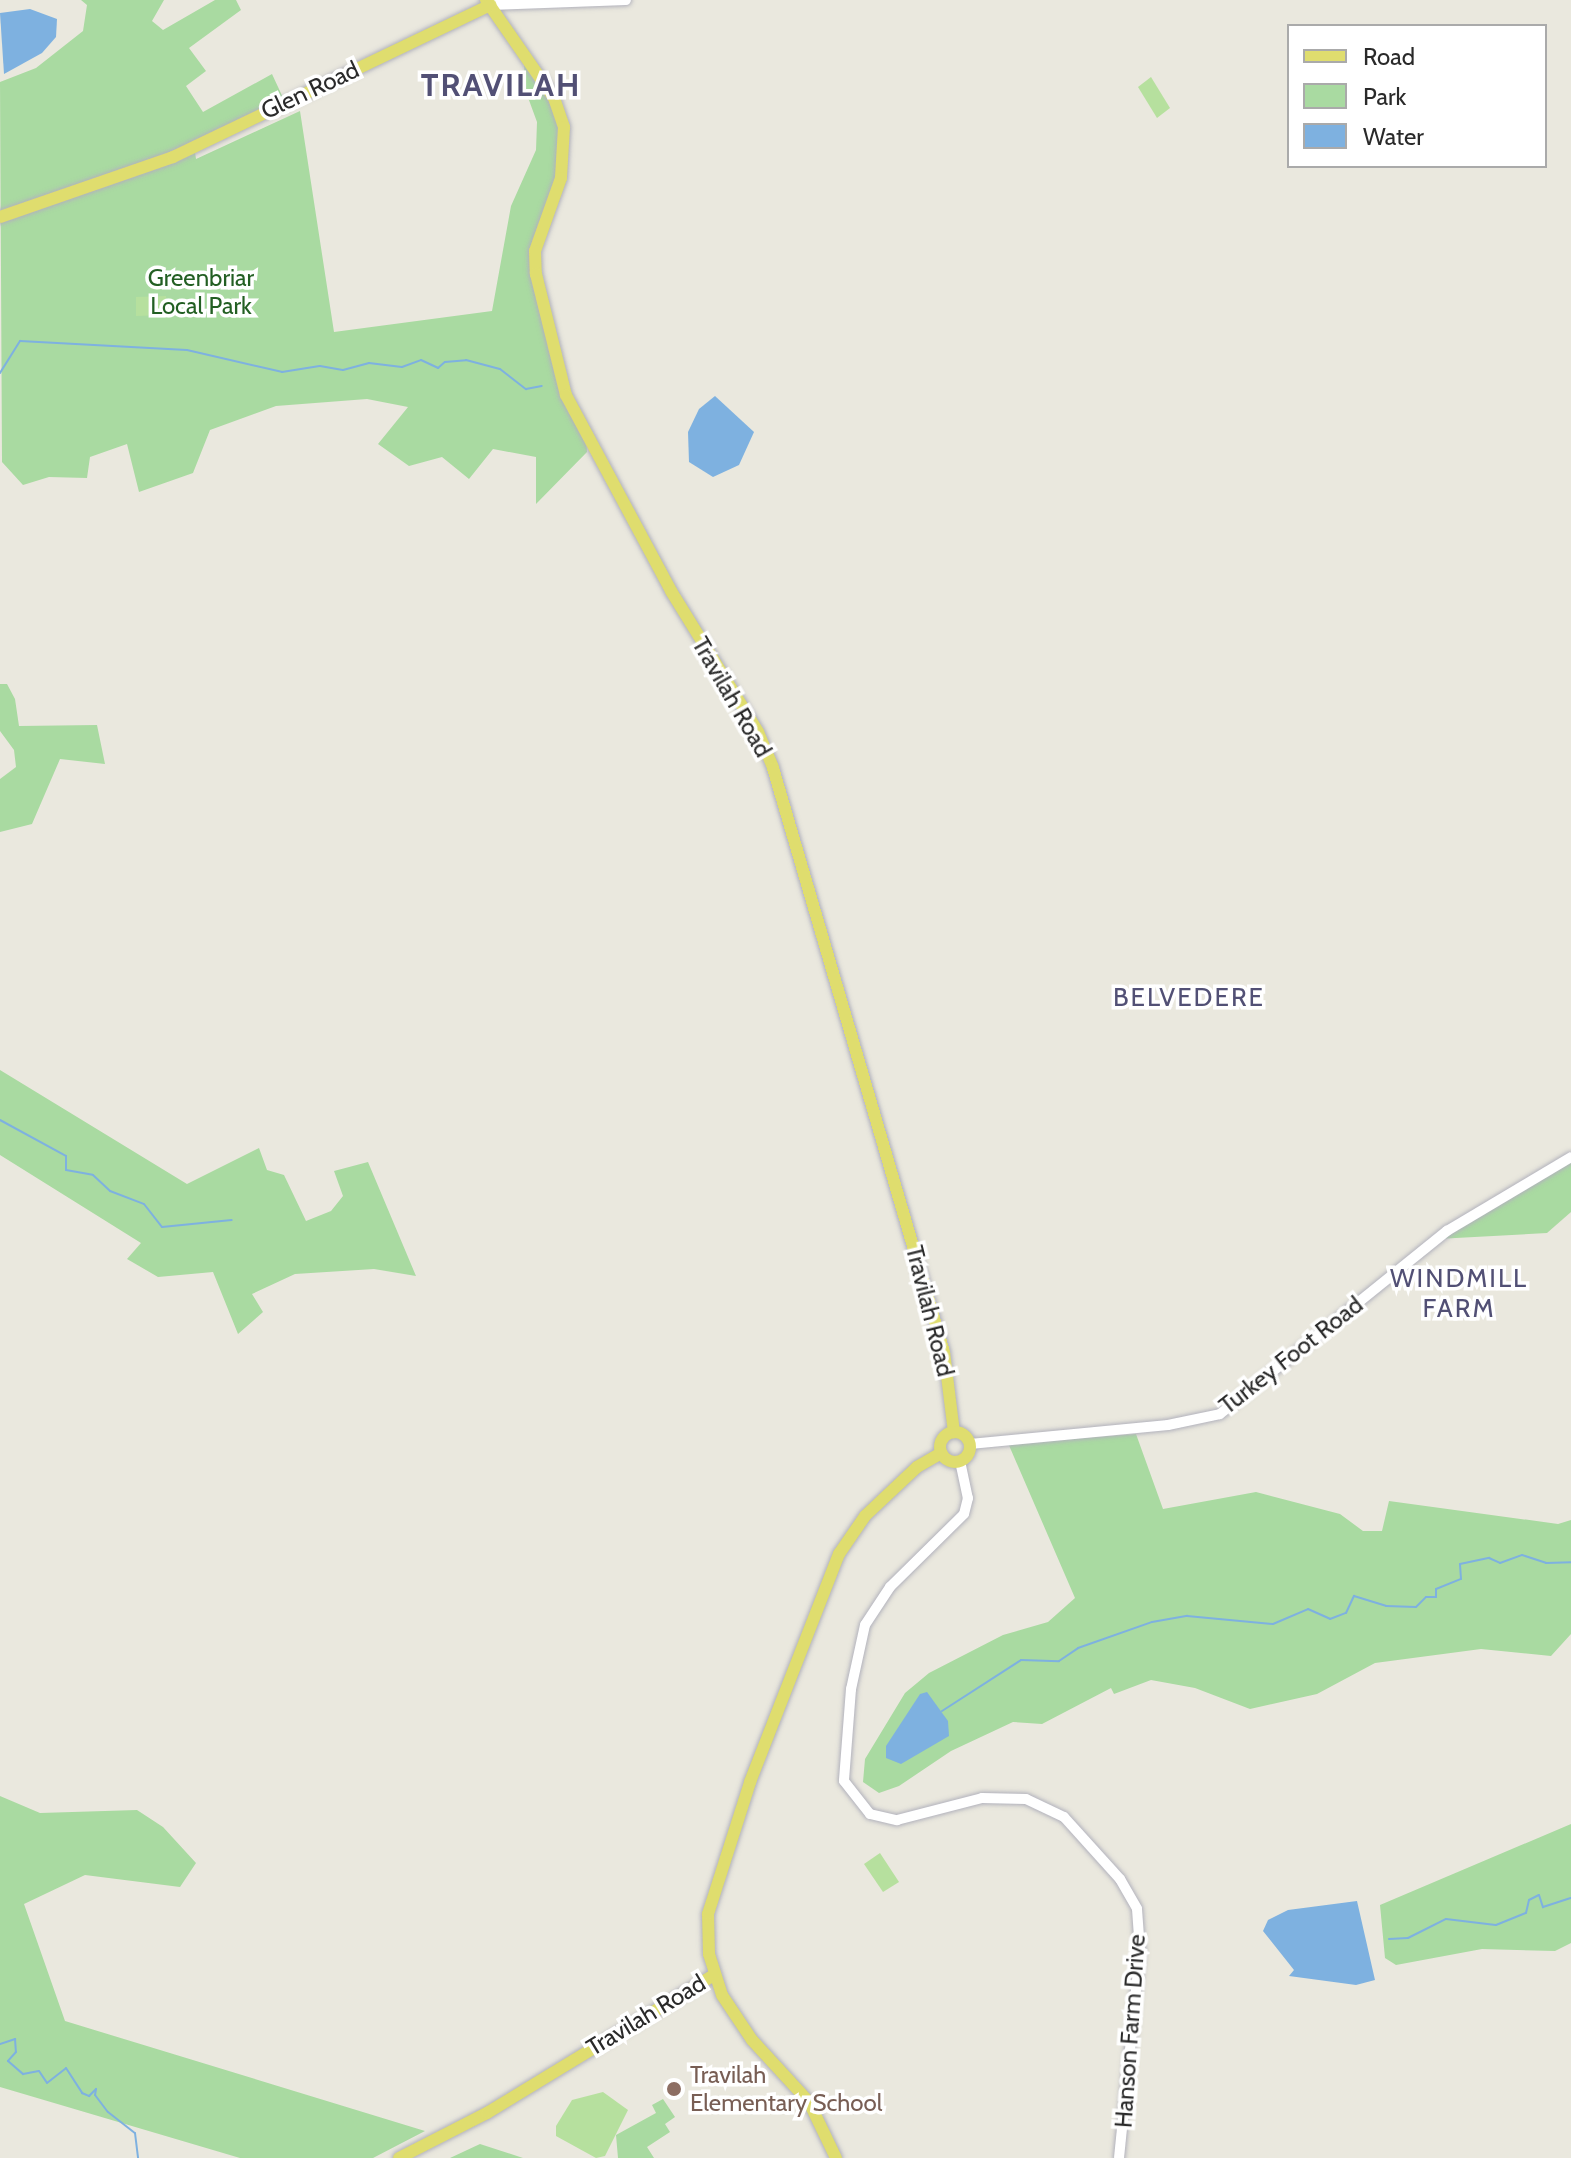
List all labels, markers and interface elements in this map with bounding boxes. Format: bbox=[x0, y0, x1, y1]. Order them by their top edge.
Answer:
legend bbox=[1287, 24, 1547, 168]
text: Road bbox=[1363, 42, 1415, 71]
street label: Glen Road bbox=[256, 55, 364, 125]
district label: TRAVILAH bbox=[421, 66, 581, 104]
text: Park bbox=[1363, 82, 1406, 111]
text: Water bbox=[1363, 122, 1424, 151]
park label: Greenbriar Local Park bbox=[148, 264, 254, 320]
street label: Travilah Road bbox=[686, 632, 778, 762]
district label: BELVEDERE bbox=[1113, 982, 1265, 1014]
street label: Travilah Road bbox=[900, 1243, 960, 1379]
district label: WINDMILL FARM bbox=[1390, 1263, 1528, 1324]
street label: Turkey Foot Road bbox=[1214, 1290, 1368, 1420]
street label: Hanson Farm Drive bbox=[1109, 1933, 1151, 2129]
street label: Travilah Road bbox=[581, 1968, 711, 2062]
place label: Travilah Elementary School bbox=[690, 2061, 882, 2117]
marker: Travilah Elementary School bbox=[665, 2080, 683, 2098]

